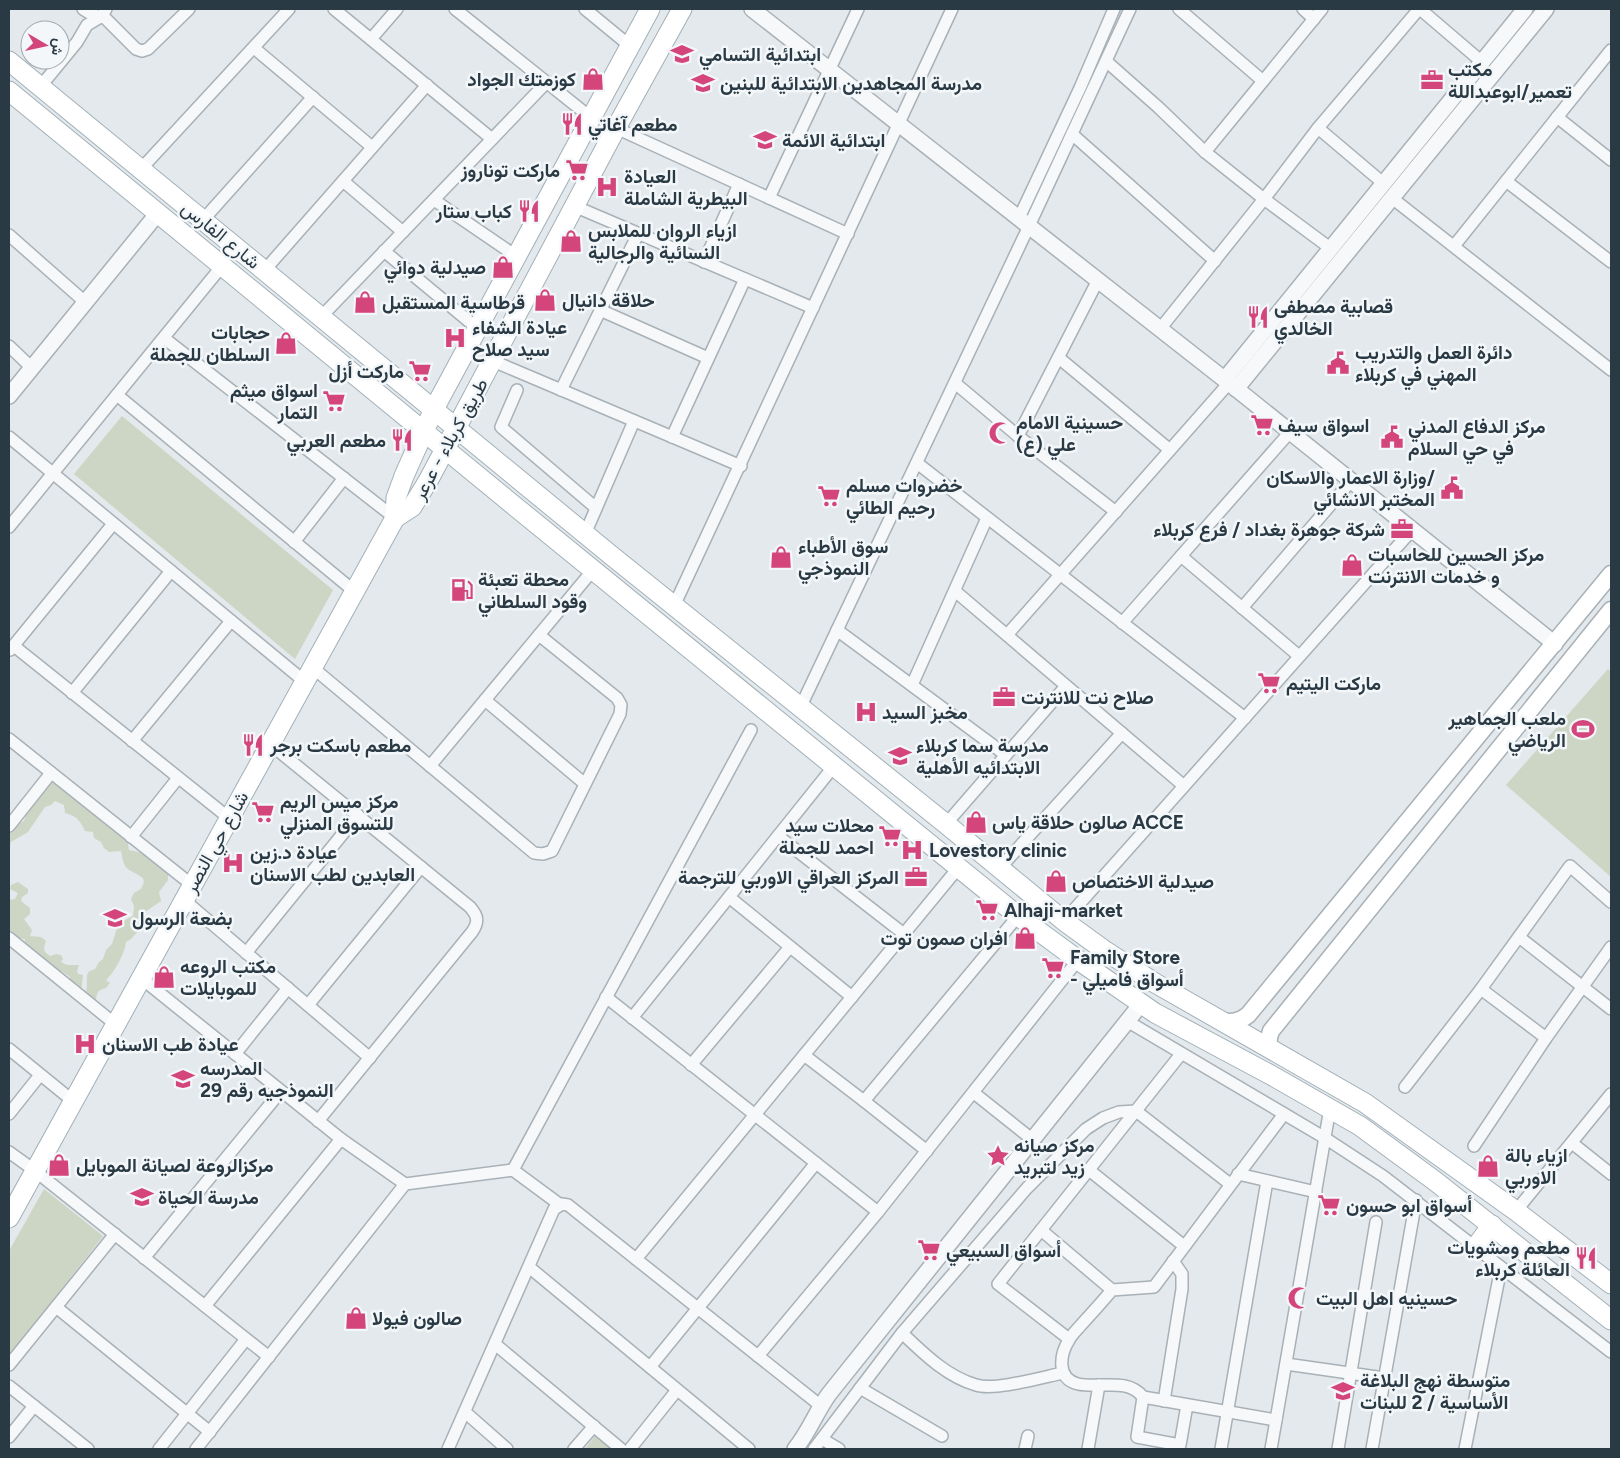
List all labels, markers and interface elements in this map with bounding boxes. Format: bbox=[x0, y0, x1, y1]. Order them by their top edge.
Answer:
north arrow bbox=[20, 20, 70, 70]
text: ش bbox=[48, 37, 67, 57]
school or university icon: ابتدائية التسامي bbox=[669, 41, 695, 67]
place label: ابتدائية التسامي bbox=[699, 43, 821, 71]
place label: مكتب تعمير/ابوعبداللة bbox=[1448, 58, 1572, 104]
shop icon: كوزمتك الجواد bbox=[580, 66, 606, 92]
office icon: مكتب تعمير/ابوعبداللة bbox=[1419, 67, 1445, 93]
place label: كوزمتك الجواد bbox=[467, 68, 576, 92]
school or university icon: مدرسة المجاهدين الابتدائية للبنين bbox=[690, 70, 716, 96]
place label: مدرسة المجاهدين الابتدائية للبنين bbox=[720, 72, 982, 96]
restaurant icon: مطعم آغاتي bbox=[559, 111, 585, 137]
place label: مطعم آغاتي bbox=[588, 113, 678, 141]
school or university icon: ابتدائية الائمة bbox=[752, 127, 778, 153]
place label: ابتدائية الائمة bbox=[782, 129, 885, 152]
supermarket icon: ماركت توناروز bbox=[564, 157, 590, 183]
place label: ماركت توناروز bbox=[460, 159, 560, 183]
place label: العيادة البيطرية الشاملة bbox=[624, 165, 748, 211]
hospital icon: العيادة البيطرية الشاملة bbox=[594, 174, 620, 200]
street label: شارع الفارس bbox=[176, 196, 265, 275]
restaurant icon: كباب ستار bbox=[516, 198, 542, 224]
place label: كباب ستار bbox=[435, 200, 512, 224]
place label: ازياء الروان للملابس النسائية والرجالية bbox=[588, 219, 737, 265]
shop icon: ازياء الروان للملابس النسائية والرجالية bbox=[558, 228, 584, 254]
shop icon: صيدلية دوائي bbox=[490, 254, 516, 280]
place label: صيدلية دوائي bbox=[384, 256, 486, 284]
shop icon: حلاقة دانيال bbox=[532, 287, 558, 313]
shop icon: قرطاسية المستقبل bbox=[352, 289, 378, 315]
place label: حلاقة دانيال bbox=[562, 289, 655, 312]
place label: قرطاسية المستقبل bbox=[382, 291, 525, 315]
place label: قصابية مصطفى الخالدي bbox=[1274, 295, 1393, 345]
restaurant icon: قصابية مصطفى الخالدي bbox=[1245, 304, 1271, 330]
place label: عيادة الشفاء سيد صلاح bbox=[472, 316, 567, 362]
place label: حجابات السلطان للجملة bbox=[150, 321, 270, 366]
hospital icon: عيادة الشفاء سيد صلاح bbox=[442, 325, 468, 351]
shop icon: حجابات السلطان للجملة bbox=[273, 330, 299, 356]
place label: دائرة العمل والتدريب المهني في كربلاء bbox=[1355, 341, 1512, 391]
public building icon: دائرة العمل والتدريب المهني في كربلاء bbox=[1325, 350, 1351, 376]
supermarket icon: ماركت أزل bbox=[407, 358, 433, 384]
place label: ماركت أزل bbox=[329, 360, 404, 384]
street label: طريق كربلاء - عرعر bbox=[407, 374, 493, 505]
place label: اسواق ميثم التمار bbox=[230, 379, 318, 425]
supermarket icon: اسواق ميثم التمار bbox=[321, 388, 347, 414]
place label: حسينية الامام علي (ع) bbox=[1016, 411, 1123, 461]
supermarket icon: اسواق سيف bbox=[1249, 412, 1275, 438]
place label: اسواق سيف bbox=[1278, 414, 1370, 438]
place label: مركز الدفاع المدني في حي السلام bbox=[1408, 415, 1546, 465]
mosque icon: حسينية الامام علي (ع) bbox=[987, 420, 1013, 446]
public building icon: مركز الدفاع المدني في حي السلام bbox=[1379, 424, 1405, 450]
restaurant icon: مطعم العربي bbox=[389, 427, 415, 453]
place label: مطعم العربي bbox=[287, 429, 386, 457]
place label: وزارة الاعمار والاسكان/ المختبر الانشائي bbox=[1266, 466, 1435, 516]
place label: خضروات مسلم رحيم الطائي bbox=[846, 474, 962, 524]
public building icon: وزارة الاعمار والاسكان/ المختبر الانشائي bbox=[1439, 475, 1465, 501]
supermarket icon: خضروات مسلم رحيم الطائي bbox=[816, 483, 842, 509]
office icon: شركة جوهرة بغداد / فرع كربلاء bbox=[1389, 516, 1415, 542]
place label: شركة جوهرة بغداد / فرع كربلاء bbox=[1153, 518, 1385, 542]
place label: سوق الأطباء النموذجي bbox=[798, 535, 889, 585]
place label: مركز الحسين للحاسبات و خدمات الانترنت bbox=[1368, 543, 1544, 589]
shop icon: سوق الأطباء النموذجي bbox=[768, 544, 794, 570]
shop icon: مركز الحسين للحاسبات و خدمات الانترنت bbox=[1339, 552, 1365, 578]
place label: محطة تعبئة وقود السلطاني bbox=[478, 568, 587, 618]
fuel station icon: محطة تعبئة وقود السلطاني bbox=[449, 577, 475, 603]
supermarket icon: ماركت اليتيم bbox=[1256, 670, 1282, 696]
place label: ماركت اليتيم bbox=[1286, 672, 1381, 696]
office icon: صلاح نت للانترنت bbox=[991, 684, 1017, 710]
place label: صلاح نت للانترنت bbox=[1021, 686, 1154, 710]
hospital icon: مخبز السيد bbox=[853, 699, 879, 725]
place label: مخبز السيد bbox=[882, 701, 968, 725]
place label: ملعب الجماهير الرياضي bbox=[1447, 707, 1566, 757]
sports icon: ملعب الجماهير الرياضي bbox=[1570, 716, 1596, 742]
restaurant icon: مطعم باسكت برجر bbox=[240, 732, 266, 758]
place label: مطعم باسكت برجر bbox=[269, 734, 411, 758]
place label: مدرسة سما كربلاء الابتدائيه الأهلية bbox=[916, 734, 1049, 779]
school or university icon: مدرسة سما كربلاء الابتدائيه الأهلية bbox=[887, 743, 913, 769]
street label: شارع حي النصر bbox=[178, 787, 257, 900]
place label: مركز ميس الريم للتسوق المنزلي bbox=[280, 790, 399, 840]
supermarket icon: مركز ميس الريم للتسوق المنزلي bbox=[250, 799, 276, 825]
shop icon: صالون حلاقة ياس ACCE bbox=[963, 809, 989, 835]
place label: صالون حلاقة ياس ACCE bbox=[992, 811, 1184, 835]
place label: محلات سيد احمد للجملة bbox=[779, 814, 874, 859]
supermarket icon: محلات سيد احمد للجملة bbox=[877, 823, 903, 849]
hospital icon: Lovestory clinic bbox=[899, 837, 925, 863]
place label: Lovestory clinic bbox=[929, 839, 1067, 862]
place label: عيادة د.زين العابدين لطب الاسنان bbox=[250, 841, 415, 886]
hospital icon: عيادة د.زين العابدين لطب الاسنان bbox=[220, 850, 246, 876]
office icon: المركز العراقي الاوربي للترجمة bbox=[903, 864, 929, 890]
place label: المركز العراقي الاوربي للترجمة bbox=[678, 866, 899, 894]
shop icon: صيدلية الاختصاص bbox=[1043, 868, 1069, 894]
place label: صيدلية الاختصاص bbox=[1072, 870, 1214, 893]
supermarket icon: Alhaji-market bbox=[974, 897, 1000, 923]
place label: Alhaji-market bbox=[1004, 899, 1124, 922]
school or university icon: بضعة الرسول bbox=[102, 905, 128, 931]
place label: بضعة الرسول bbox=[132, 907, 233, 931]
shop icon: افران صمون توت bbox=[1012, 925, 1038, 951]
place label: افران صمون توت bbox=[880, 927, 1008, 951]
place label: Family Store - أسواق فاميلي bbox=[1070, 946, 1184, 996]
place label: مكتب الروعه للموبايلات bbox=[180, 955, 276, 1001]
supermarket icon: Family Store - أسواق فاميلي bbox=[1040, 955, 1066, 981]
shop icon: مكتب الروعه للموبايلات bbox=[151, 964, 177, 990]
hospital icon: عيادة طب الاسنان bbox=[72, 1031, 98, 1057]
place label: عيادة طب الاسنان bbox=[102, 1033, 239, 1056]
place label: المدرسه النموذجيه رقم 29 bbox=[200, 1057, 334, 1103]
school or university icon: المدرسه النموذجيه رقم 29 bbox=[170, 1066, 196, 1092]
place label: مركز صيانه زيد لتبريد bbox=[1014, 1134, 1095, 1180]
place icon: مركز صيانه زيد لتبريد bbox=[985, 1143, 1011, 1169]
place label: ازياء بالة الاوربي bbox=[1505, 1144, 1568, 1194]
shop icon: مركزالروعة لصيانة الموبايل bbox=[46, 1152, 72, 1178]
shop icon: ازياء بالة الاوربي bbox=[1475, 1153, 1501, 1179]
place label: مركزالروعة لصيانة الموبايل bbox=[76, 1154, 274, 1178]
school or university icon: مدرسة الحياة bbox=[129, 1184, 155, 1210]
place label: مدرسة الحياة bbox=[158, 1186, 259, 1210]
supermarket icon: أسواق ابو حسون bbox=[1316, 1192, 1342, 1218]
place label: أسواق ابو حسون bbox=[1346, 1194, 1472, 1218]
place label: مطعم ومشويات العائلة كربلاء bbox=[1447, 1236, 1570, 1282]
supermarket icon: أسواق السبيعي bbox=[916, 1237, 942, 1263]
place label: أسواق السبيعي bbox=[946, 1239, 1061, 1267]
restaurant icon: مطعم ومشويات العائلة كربلاء bbox=[1573, 1245, 1599, 1271]
mosque icon: حسينيه اهل البيت bbox=[1286, 1285, 1312, 1311]
place label: حسينيه اهل البيت bbox=[1316, 1287, 1458, 1310]
shop icon: صالون فيولا bbox=[343, 1305, 369, 1331]
place label: صالون فيولا bbox=[372, 1307, 462, 1331]
place label: متوسطة نهج البلاغة الأساسية / 2 للبنات bbox=[1360, 1369, 1510, 1414]
school or university icon: متوسطة نهج البلاغة الأساسية / 2 للبنات bbox=[1330, 1378, 1356, 1404]

